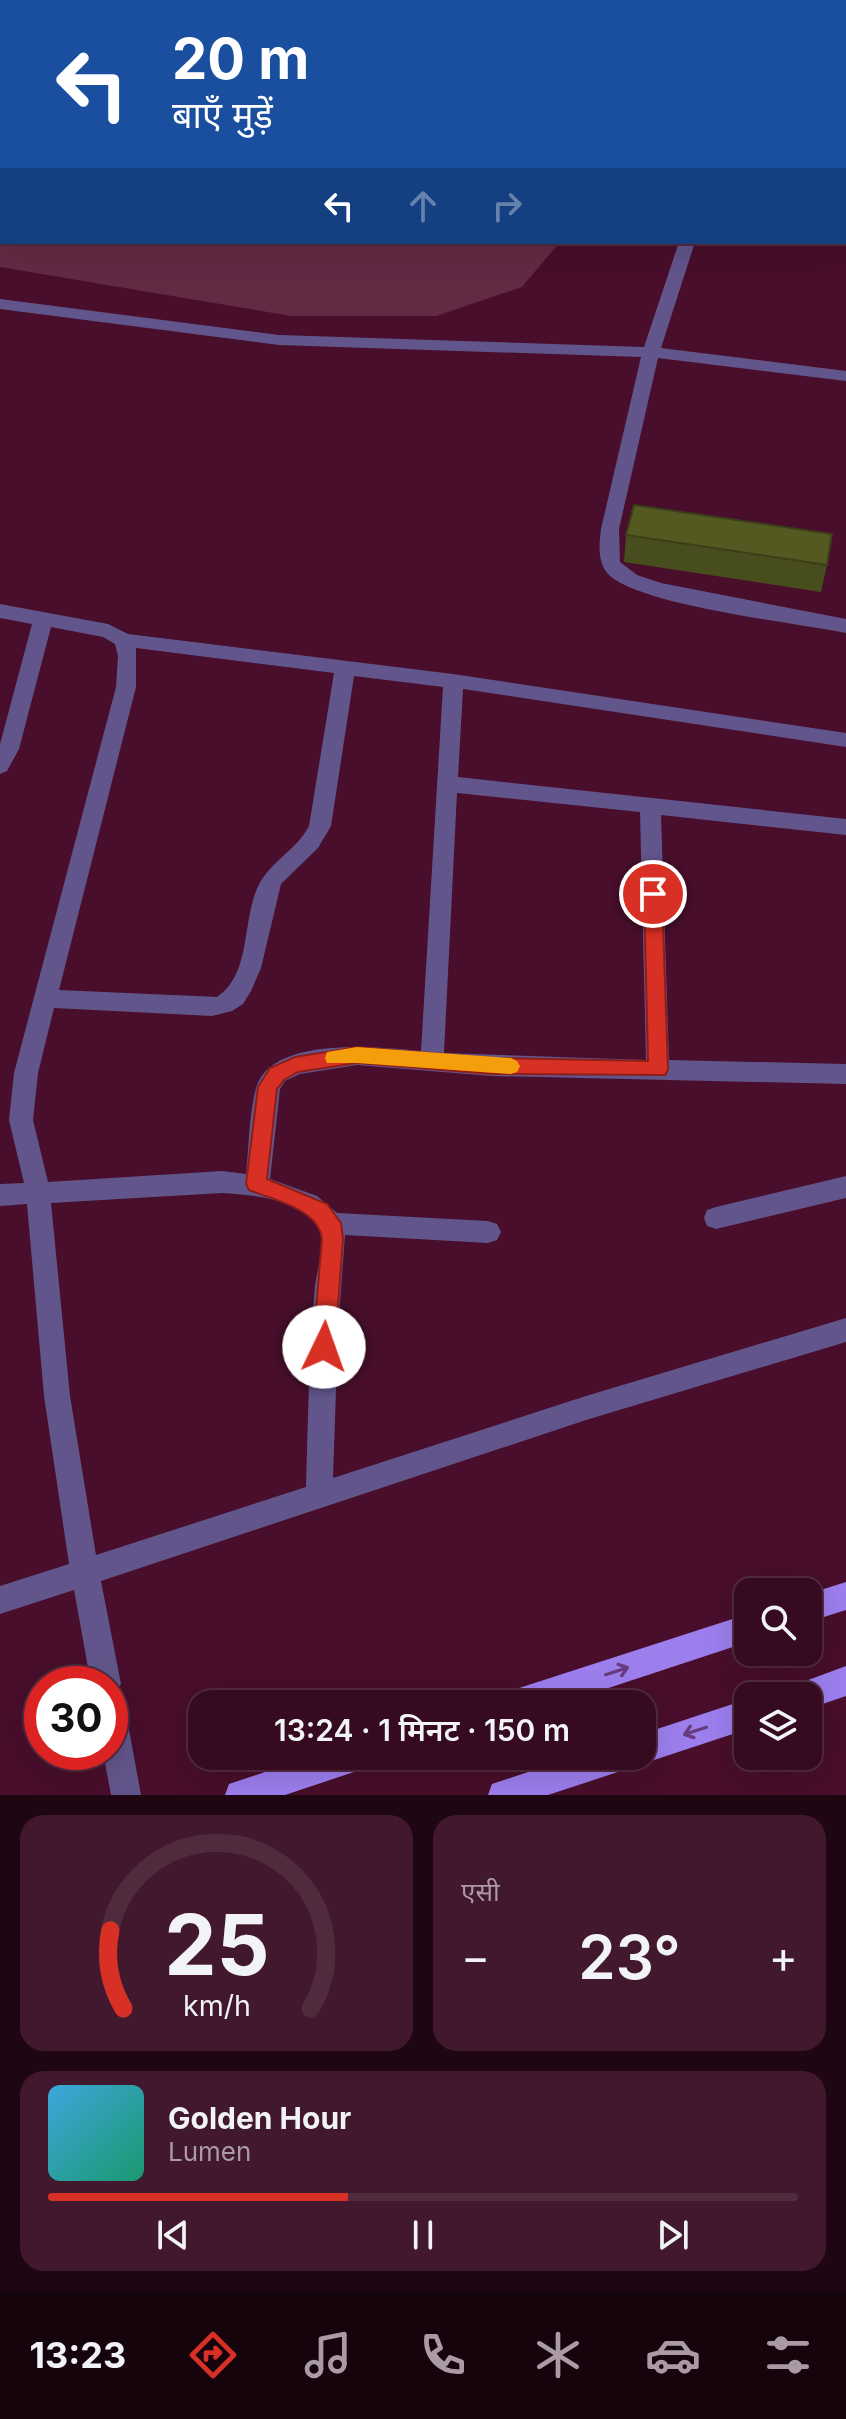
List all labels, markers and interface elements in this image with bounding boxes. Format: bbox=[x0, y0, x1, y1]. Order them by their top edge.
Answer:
text: 20 m bbox=[172, 25, 309, 93]
icon: left bbox=[40, 32, 144, 136]
text: बाएँ मुड़ें bbox=[172, 93, 273, 137]
icon: left bbox=[317, 184, 361, 228]
icon: ahead bbox=[401, 184, 445, 228]
icon: right bbox=[485, 184, 529, 228]
pin bbox=[619, 860, 687, 928]
icon: arrive bbox=[631, 872, 675, 916]
position arrow bbox=[282, 1305, 366, 1389]
map controls bbox=[734, 1578, 822, 1770]
button: search bbox=[734, 1578, 822, 1666]
one-way arrow bbox=[604, 1663, 629, 1677]
speed limit sign: 30 bbox=[24, 1666, 128, 1770]
button: layers bbox=[734, 1682, 822, 1770]
text: 13:24 · 1 मिनट · 150 m bbox=[274, 1712, 570, 1748]
one-way arrow bbox=[683, 1725, 708, 1740]
text: एसी bbox=[461, 1876, 500, 1907]
text: 25 bbox=[164, 1894, 269, 1995]
text: 23° bbox=[578, 1921, 681, 1993]
text: − bbox=[461, 1930, 490, 1984]
text: + bbox=[769, 1930, 798, 1984]
text: km/h bbox=[183, 1988, 250, 2023]
text: Golden Hour bbox=[168, 2100, 351, 2136]
text: Lumen bbox=[168, 2136, 251, 2167]
icon: previous bbox=[151, 2213, 195, 2257]
icon: pause bbox=[401, 2213, 445, 2257]
icon: next bbox=[651, 2213, 695, 2257]
icon: directions bbox=[185, 2327, 241, 2383]
icon: music bbox=[300, 2327, 356, 2383]
icon: phone bbox=[415, 2327, 471, 2383]
icon: climate bbox=[530, 2327, 586, 2383]
icon: car bbox=[645, 2327, 701, 2383]
icon: filters bbox=[760, 2327, 816, 2383]
text: 13:23 bbox=[30, 2333, 126, 2377]

